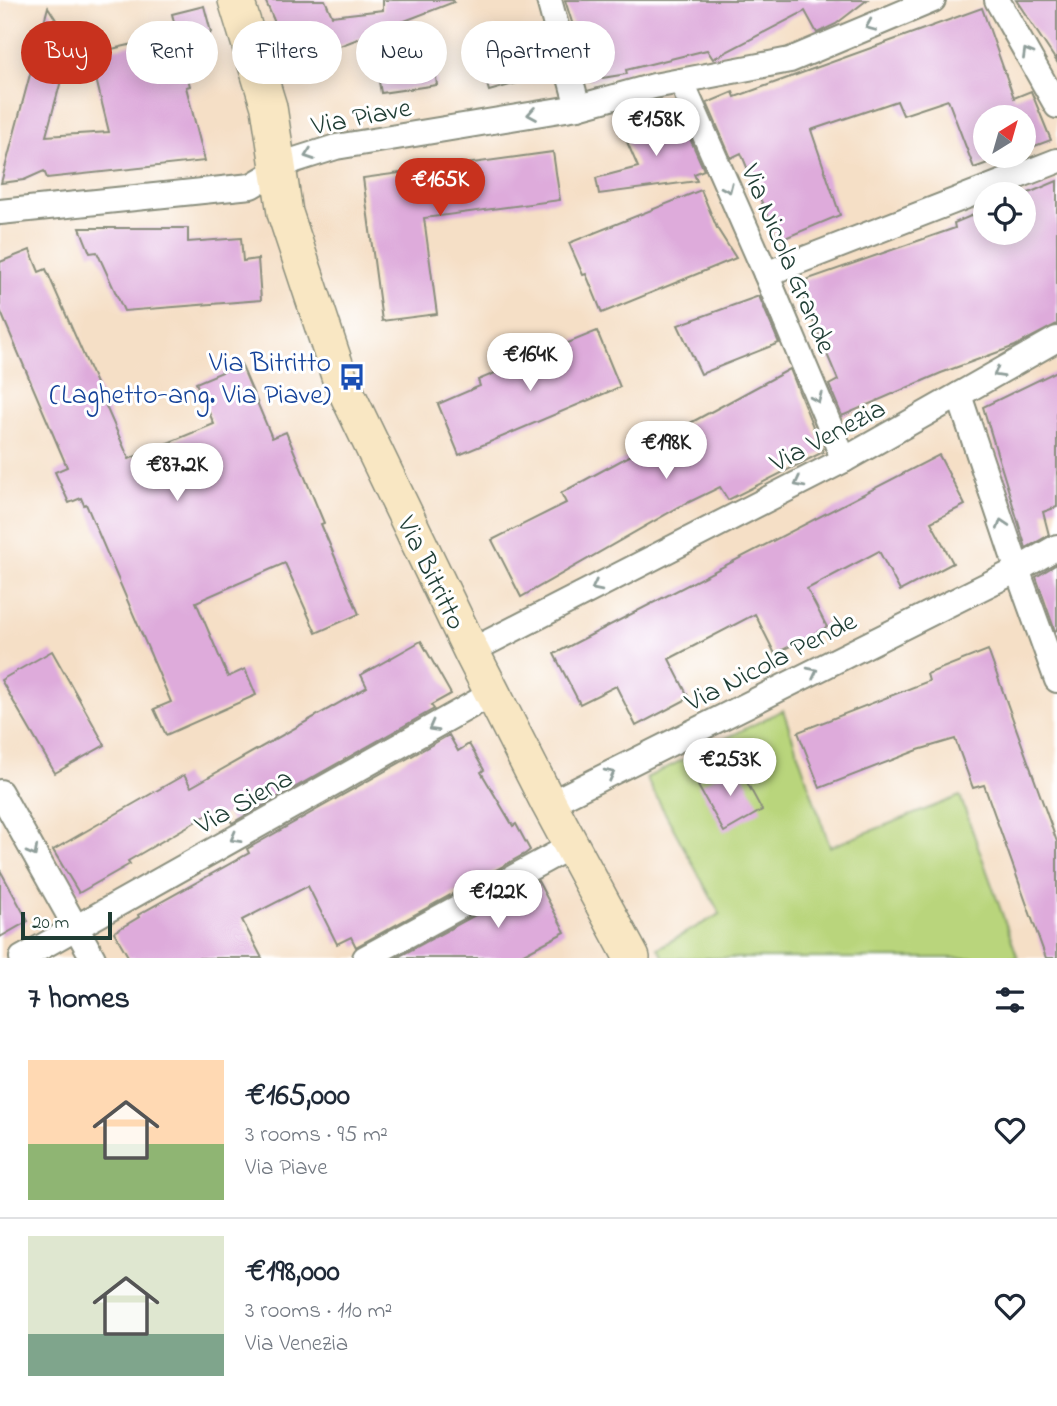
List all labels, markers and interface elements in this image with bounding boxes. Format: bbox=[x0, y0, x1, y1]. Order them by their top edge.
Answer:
one-way arrow bbox=[864, 18, 876, 32]
chip: Buy bbox=[21, 21, 112, 84]
chip: Rent bbox=[126, 21, 218, 84]
chip: Filters bbox=[232, 21, 342, 84]
chip: New bbox=[356, 21, 447, 84]
chip: Apartment bbox=[461, 21, 615, 84]
one-way arrow bbox=[1022, 48, 1035, 60]
street label: Via Piave bbox=[307, 89, 415, 148]
pin: €158K bbox=[607, 99, 705, 158]
text: €158K bbox=[628, 104, 684, 137]
north arrow bbox=[973, 105, 1036, 168]
map controls bbox=[973, 105, 1036, 245]
one-way arrow bbox=[526, 106, 538, 121]
one-way arrow bbox=[303, 147, 315, 161]
street label: Via Nicola Grande bbox=[728, 157, 845, 361]
pin: €165K bbox=[391, 158, 489, 218]
text: €165K bbox=[411, 164, 469, 197]
one-way arrow bbox=[720, 181, 734, 194]
button: locate bbox=[973, 182, 1036, 245]
pin: €164K bbox=[481, 334, 579, 393]
text: €164K bbox=[503, 339, 557, 372]
place label: Via Bitritto (Laghetto-ang. Via Piave) bbox=[49, 344, 331, 417]
bus stop icon: Via Bitritto (Laghetto-ang. Via Piave) bbox=[337, 362, 367, 392]
one-way arrow bbox=[992, 365, 1005, 378]
street label: Via Venezia bbox=[763, 389, 894, 485]
one-way arrow bbox=[809, 391, 823, 403]
pin: €198K bbox=[617, 421, 715, 481]
text: €198K bbox=[641, 427, 691, 460]
pin: €87.2K bbox=[120, 444, 234, 503]
text: €87.2K bbox=[146, 449, 208, 482]
one-way arrow bbox=[793, 475, 806, 488]
street label: Via Bitritto bbox=[384, 509, 475, 637]
one-way arrow bbox=[996, 518, 1010, 530]
one-way arrow bbox=[591, 579, 603, 592]
street label: Via Nicola Pende bbox=[678, 602, 865, 724]
one-way arrow bbox=[806, 666, 818, 680]
one-way arrow bbox=[428, 719, 441, 732]
pin: €253K bbox=[681, 738, 779, 798]
text: €253K bbox=[699, 744, 761, 777]
street label: Via Siena bbox=[187, 759, 301, 847]
one-way arrow bbox=[603, 768, 615, 782]
one-way arrow bbox=[230, 830, 242, 843]
one-way arrow bbox=[25, 844, 38, 857]
pin: €122K bbox=[449, 870, 547, 930]
text: €122K bbox=[469, 876, 527, 909]
scale bar bbox=[21, 909, 112, 941]
text: 20 m bbox=[32, 910, 69, 937]
text: 7 homes bbox=[28, 978, 130, 1022]
icon: filters bbox=[991, 981, 1029, 1019]
text: €165,000 bbox=[245, 1075, 350, 1119]
icon: home bbox=[84, 1088, 168, 1172]
icon: heart bbox=[991, 1111, 1029, 1149]
text: 3 rooms · 95 m² bbox=[245, 1119, 388, 1152]
text: Via Piave bbox=[245, 1152, 328, 1185]
text: €198,000 bbox=[245, 1251, 340, 1295]
icon: home bbox=[84, 1264, 168, 1348]
icon: heart bbox=[991, 1287, 1029, 1325]
text: 3 rooms · 110 m² bbox=[245, 1295, 392, 1328]
text: Via Venezia bbox=[245, 1328, 348, 1361]

